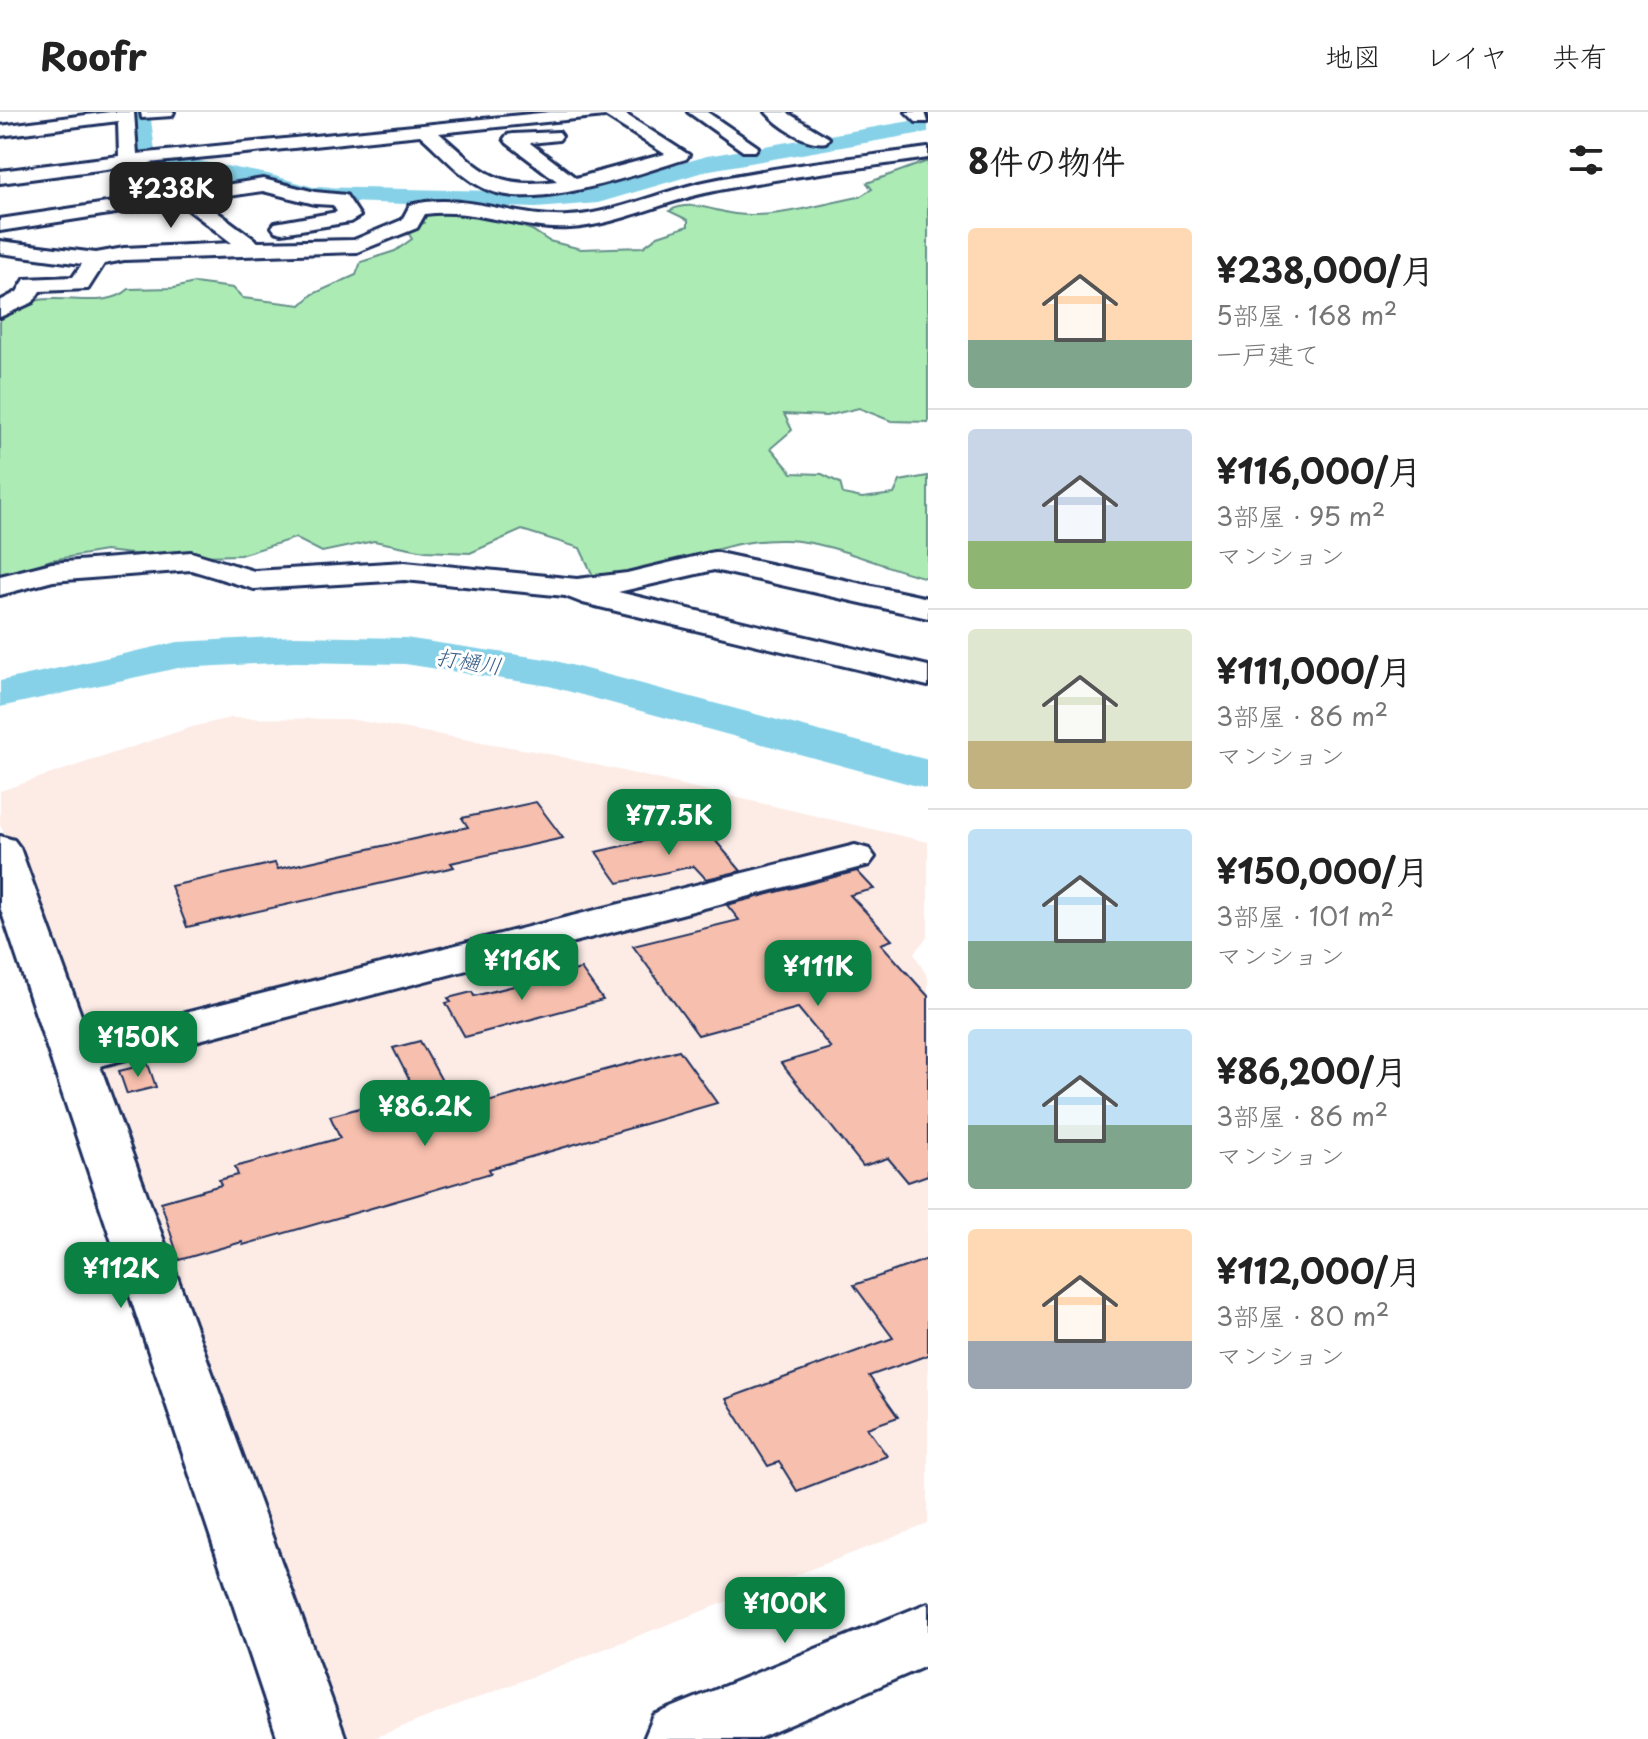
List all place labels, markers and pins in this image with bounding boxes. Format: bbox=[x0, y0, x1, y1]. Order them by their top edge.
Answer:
pin: ¥238K bbox=[115, 162, 227, 230]
pin: ¥77.5K bbox=[604, 789, 734, 857]
pin: ¥116K bbox=[466, 934, 578, 1002]
pin: ¥111K bbox=[762, 940, 874, 1008]
pin: ¥150K bbox=[82, 1011, 194, 1079]
pin: ¥86.2K bbox=[360, 1080, 490, 1148]
pin: ¥112K bbox=[65, 1242, 177, 1310]
pin: ¥100K bbox=[729, 1577, 841, 1645]

